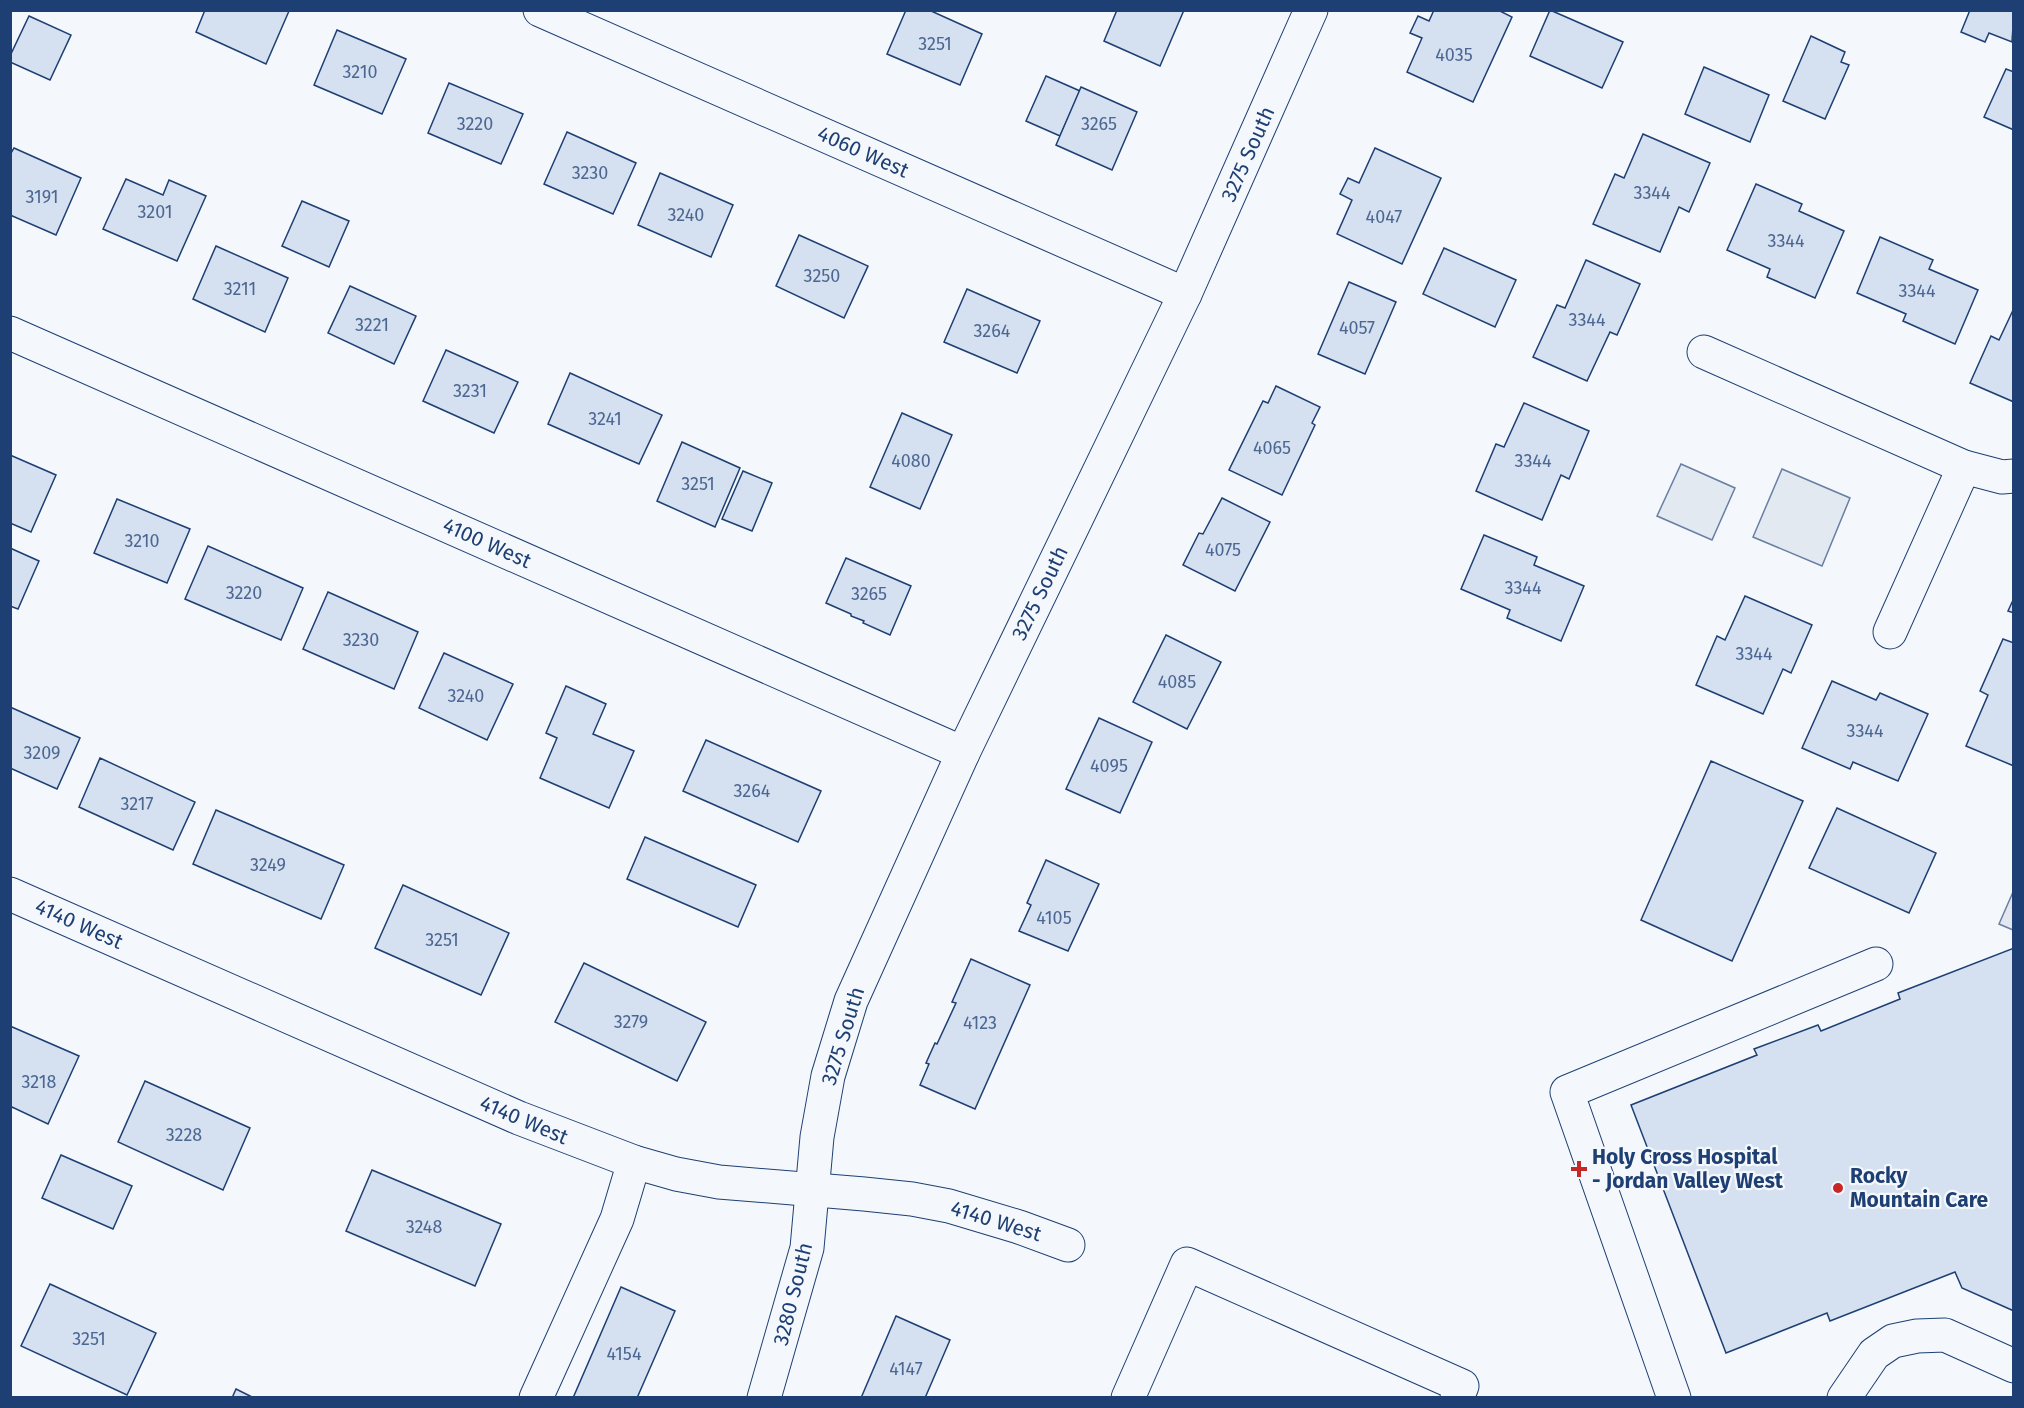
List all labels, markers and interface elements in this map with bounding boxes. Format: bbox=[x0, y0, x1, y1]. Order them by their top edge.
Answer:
house number: 3251 bbox=[918, 33, 952, 55]
house number: 4035 bbox=[1435, 44, 1473, 66]
house number: 3210 bbox=[342, 61, 378, 83]
street label: 3275 South bbox=[1216, 102, 1280, 206]
house number: 3220 bbox=[457, 113, 493, 135]
house number: 3265 bbox=[1081, 113, 1117, 135]
street label: 4060 West bbox=[813, 120, 913, 184]
house number: 3230 bbox=[572, 162, 608, 184]
house number: 3344 bbox=[1633, 182, 1671, 204]
house number: 3191 bbox=[25, 186, 59, 208]
house number: 3201 bbox=[137, 201, 173, 223]
house number: 3240 bbox=[668, 204, 704, 226]
house number: 4047 bbox=[1366, 206, 1402, 228]
house number: 3344 bbox=[1767, 230, 1805, 252]
house number: 3250 bbox=[804, 265, 840, 287]
house number: 3211 bbox=[224, 278, 256, 300]
house number: 3344 bbox=[1898, 280, 1936, 302]
house number: 3344 bbox=[1568, 309, 1606, 331]
house number: 3221 bbox=[355, 314, 389, 336]
house number: 4057 bbox=[1339, 317, 1375, 339]
house number: 3264 bbox=[974, 320, 1011, 342]
house number: 3231 bbox=[453, 380, 487, 402]
house number: 3241 bbox=[588, 408, 622, 430]
house number: 4065 bbox=[1253, 437, 1291, 459]
house number: 4080 bbox=[891, 450, 931, 472]
house number: 3344 bbox=[1514, 450, 1552, 472]
house number: 3251 bbox=[681, 473, 715, 495]
street label: 4100 West bbox=[439, 512, 536, 574]
house number: 3210 bbox=[124, 530, 160, 552]
house number: 4075 bbox=[1205, 539, 1241, 561]
street label: 3275 South bbox=[1006, 542, 1074, 644]
house number: 3344 bbox=[1504, 577, 1542, 599]
house number: 3220 bbox=[226, 582, 262, 604]
house number: 3265 bbox=[851, 583, 887, 605]
house number: 3230 bbox=[343, 629, 379, 651]
house number: 3344 bbox=[1735, 643, 1773, 665]
house number: 4085 bbox=[1158, 671, 1196, 693]
house number: 3240 bbox=[448, 685, 484, 707]
house number: 3344 bbox=[1846, 720, 1884, 742]
house number: 3209 bbox=[23, 742, 61, 764]
house number: 4095 bbox=[1090, 755, 1128, 777]
house number: 3264 bbox=[734, 780, 771, 802]
house number: 3217 bbox=[120, 793, 154, 815]
house number: 3249 bbox=[250, 854, 286, 876]
street label: 4140 West bbox=[31, 893, 127, 955]
house number: 4105 bbox=[1036, 907, 1072, 929]
house number: 3251 bbox=[425, 929, 459, 951]
street label: 3275 South bbox=[816, 984, 870, 1088]
house number: 3279 bbox=[614, 1011, 648, 1033]
house number: 4123 bbox=[963, 1012, 997, 1034]
house number: 3218 bbox=[22, 1071, 57, 1093]
street label: 4140 West bbox=[476, 1090, 572, 1150]
house number: 3228 bbox=[166, 1124, 202, 1146]
place label: Holy Cross Hospital - Jordan Valley West bbox=[1592, 1144, 1784, 1194]
marker: Holy Cross Hospital - Jordan Valley West bbox=[1570, 1160, 1588, 1178]
place label: Rocky Mountain Care bbox=[1850, 1163, 1988, 1213]
marker: Rocky Mountain Care bbox=[1831, 1181, 1845, 1195]
street label: 4140 West bbox=[947, 1195, 1045, 1247]
house number: 3248 bbox=[406, 1216, 442, 1238]
street label: 3280 South bbox=[768, 1240, 818, 1348]
house number: 3251 bbox=[72, 1328, 106, 1350]
house number: 4154 bbox=[607, 1343, 642, 1365]
house number: 4147 bbox=[889, 1358, 923, 1380]

